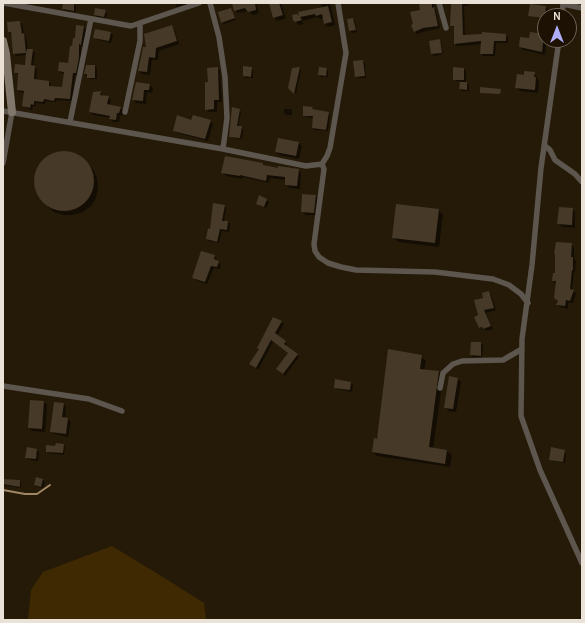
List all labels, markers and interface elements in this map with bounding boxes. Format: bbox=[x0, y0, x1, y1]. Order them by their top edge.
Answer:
north arrow bbox=[537, 8, 577, 48]
text: N bbox=[553, 10, 561, 23]

